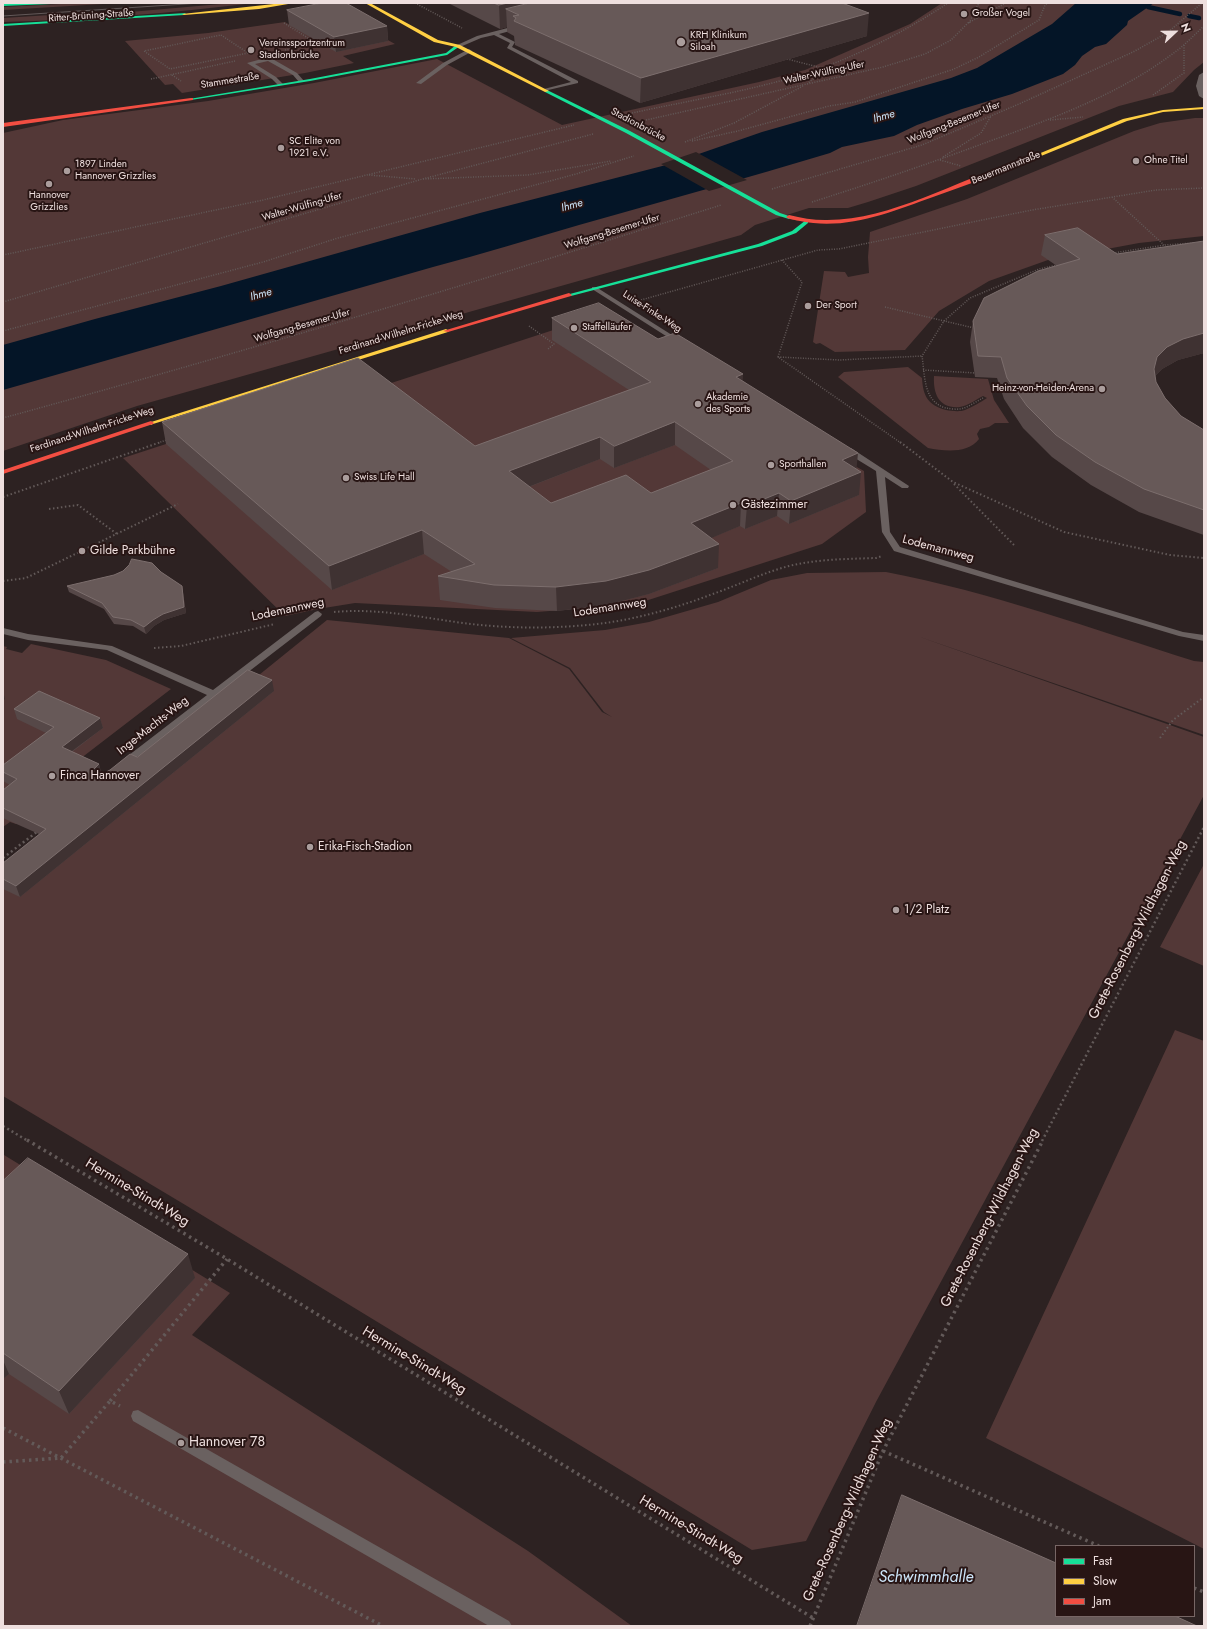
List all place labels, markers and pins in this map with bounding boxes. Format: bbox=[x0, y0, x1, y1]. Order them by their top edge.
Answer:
place label: Großer Vogel bbox=[972, 8, 1030, 20]
marker: Großer Vogel bbox=[959, 9, 969, 19]
place label: KRH Klinikum Siloah bbox=[690, 30, 747, 54]
marker: KRH Klinikum Siloah bbox=[675, 36, 687, 48]
place label: Vereinssportzentrum Stadionbrücke bbox=[259, 38, 345, 62]
marker: Vereinssportzentrum Stadionbrücke bbox=[246, 45, 256, 55]
place label: SC Elite von 1921 e.V. bbox=[289, 136, 340, 160]
marker: SC Elite von 1921 e.V. bbox=[276, 143, 286, 153]
place label: Ohne Titel bbox=[1144, 155, 1188, 167]
marker: Ohne Titel bbox=[1131, 156, 1141, 166]
place label: 1897 Linden Hannover Grizzlies bbox=[75, 159, 156, 182]
marker: 1897 Linden Hannover Grizzlies bbox=[62, 166, 72, 176]
marker: Hannover Grizzlies bbox=[44, 179, 54, 189]
place label: Hannover Grizzlies bbox=[29, 190, 69, 214]
place label: Der Sport bbox=[816, 300, 857, 312]
marker: Der Sport bbox=[803, 301, 813, 311]
place label: Staffelläufer bbox=[582, 322, 632, 334]
marker: Staffelläufer bbox=[569, 323, 579, 333]
place label: Heinz-von-Heiden-Arena bbox=[992, 383, 1094, 395]
marker: Heinz-von-Heiden-Arena bbox=[1097, 384, 1107, 394]
place label: Akademie des Sports bbox=[706, 392, 750, 416]
marker: Akademie des Sports bbox=[693, 399, 703, 409]
place label: Sporthallen bbox=[779, 459, 827, 471]
marker: Sporthallen bbox=[766, 460, 776, 470]
place label: Swiss Life Hall bbox=[354, 472, 415, 484]
marker: Swiss Life Hall bbox=[341, 473, 351, 483]
place label: Gästezimmer bbox=[741, 498, 807, 512]
marker: Gästezimmer bbox=[728, 500, 738, 510]
place label: Gilde Parkbühne bbox=[90, 544, 175, 558]
marker: Gilde Parkbühne bbox=[77, 546, 87, 556]
place label: Finca Hannover bbox=[60, 769, 139, 783]
marker: Finca Hannover bbox=[47, 771, 57, 781]
place label: Erika-Fisch-Stadion bbox=[318, 840, 412, 854]
marker: Erika-Fisch-Stadion bbox=[305, 842, 315, 852]
place label: 1/2 Platz bbox=[904, 903, 950, 917]
marker: 1/2 Platz bbox=[891, 905, 901, 915]
place label: Hannover 78 bbox=[189, 1435, 265, 1451]
marker: Hannover 78 bbox=[176, 1438, 186, 1448]

